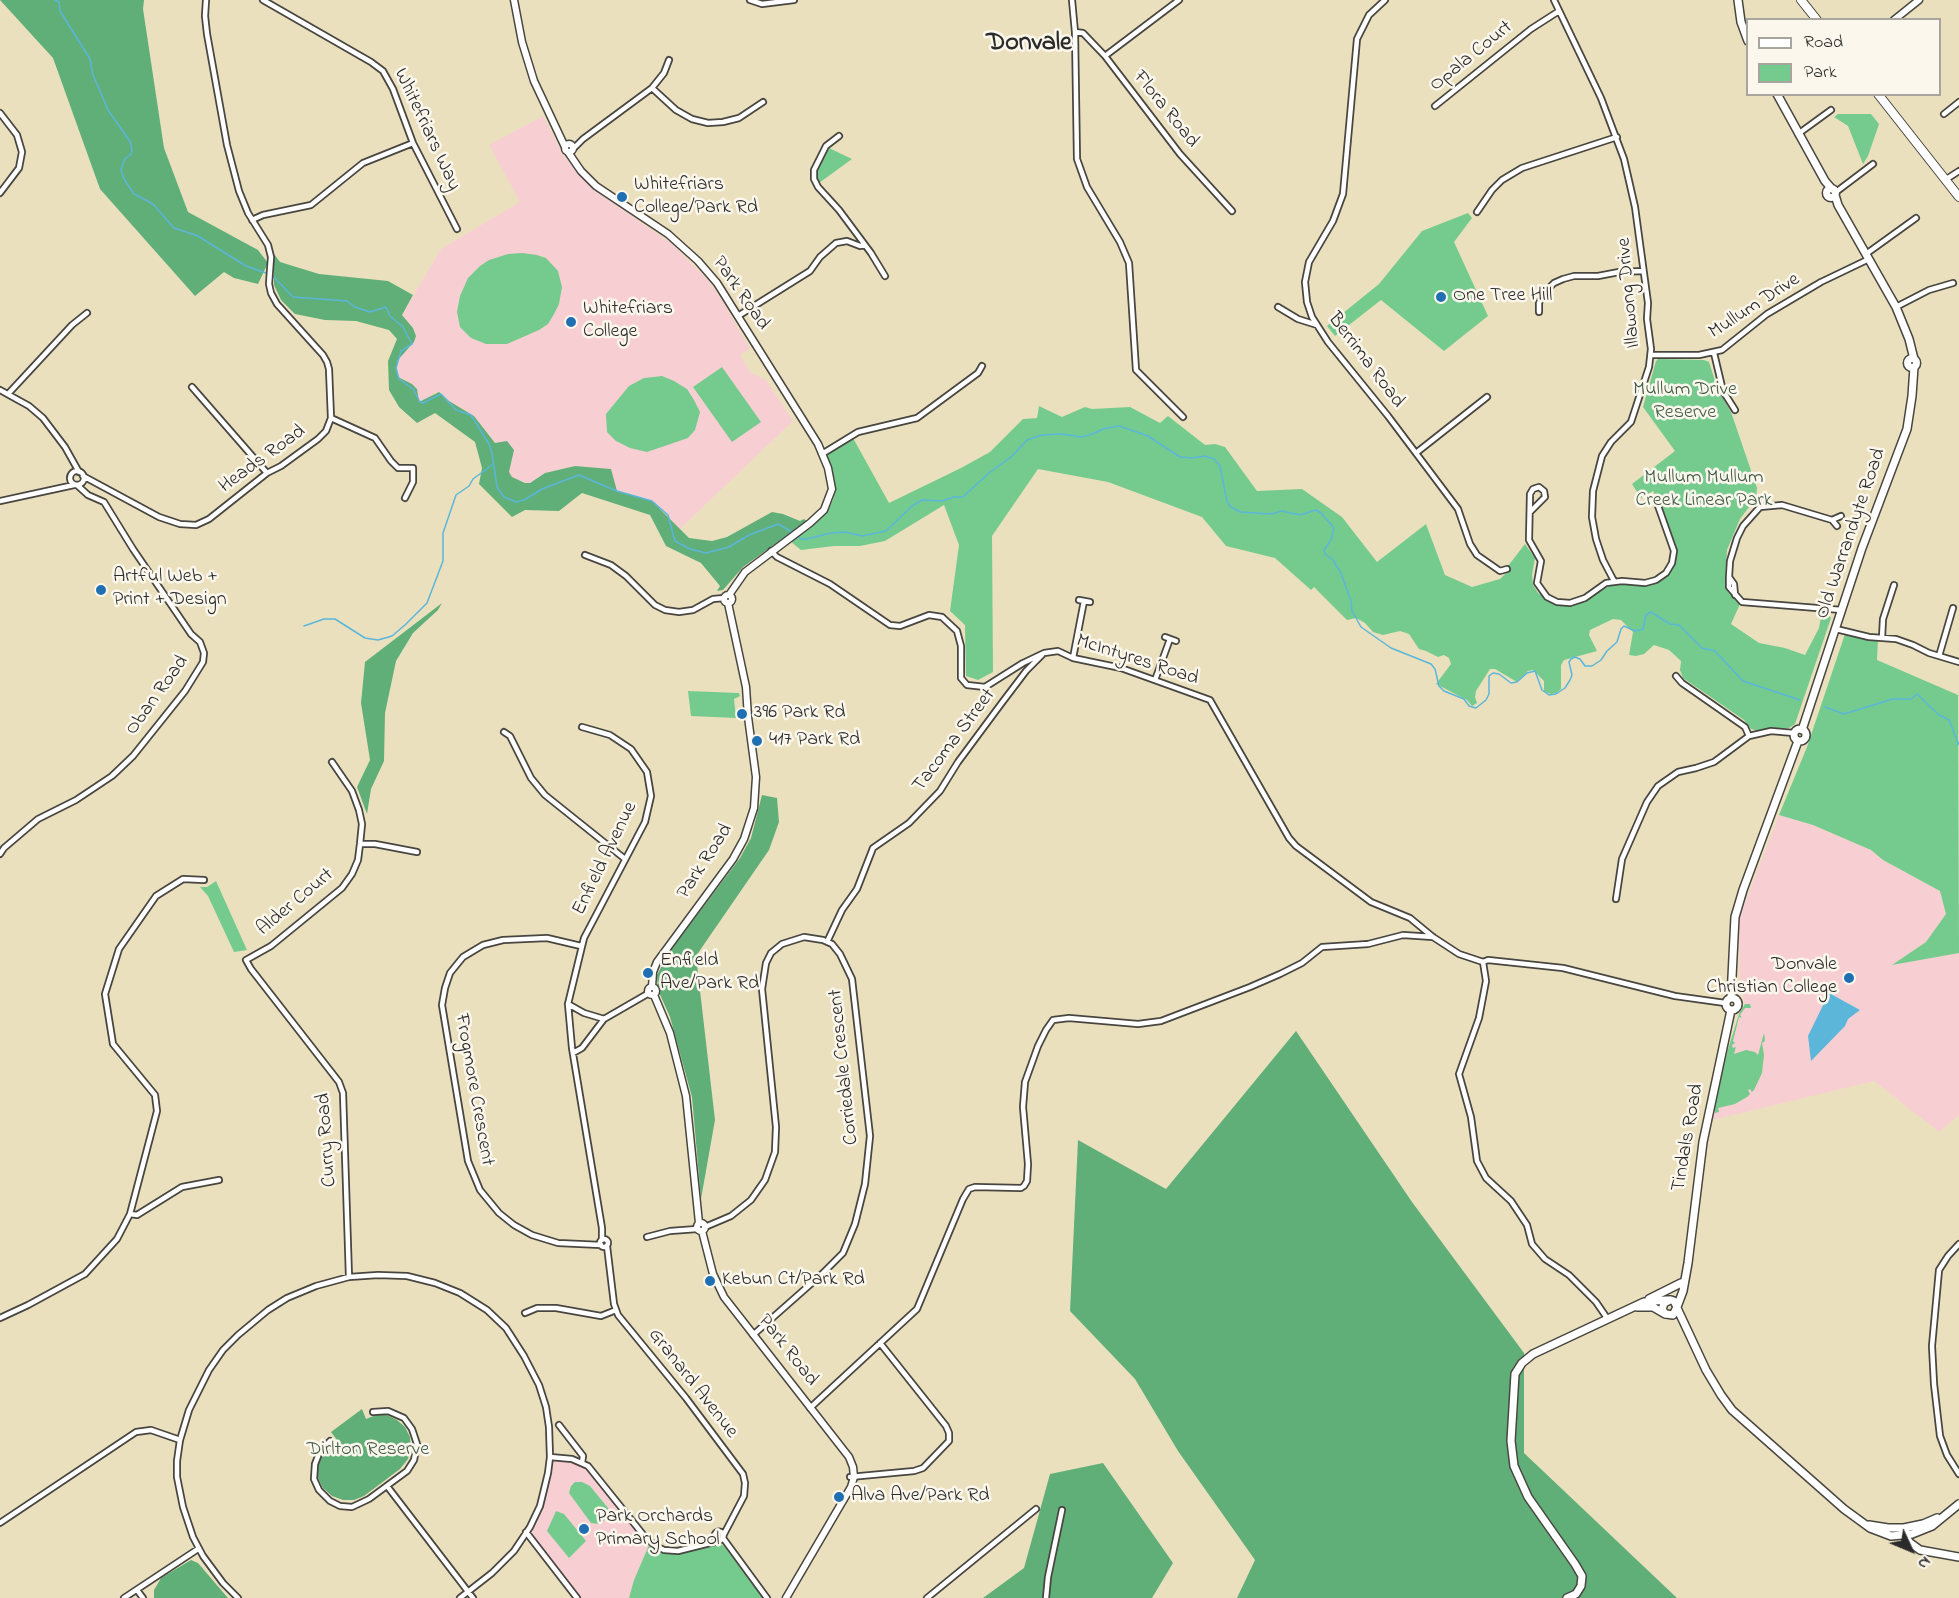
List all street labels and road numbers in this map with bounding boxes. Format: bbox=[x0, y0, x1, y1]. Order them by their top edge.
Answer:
street label: Opala Court bbox=[1426, 16, 1518, 98]
street label: Whitefriars Way bbox=[387, 65, 465, 195]
street label: Flora Road bbox=[1127, 67, 1203, 153]
street label: Illawong Drive bbox=[1613, 237, 1647, 349]
street label: Park Road bbox=[706, 252, 774, 336]
street label: Mullum Drive bbox=[1705, 269, 1805, 345]
street label: Berrima Road bbox=[1321, 309, 1409, 413]
street label: Heads Road bbox=[215, 421, 311, 499]
street label: Old Warrandyte Road bbox=[1812, 446, 1892, 622]
street label: McIntyres Road bbox=[1073, 630, 1201, 692]
street label: Oban Road bbox=[121, 651, 195, 741]
street label: Tacoma Street bbox=[908, 685, 1002, 797]
street label: Enfield Avenue bbox=[568, 798, 644, 920]
street label: Park Road bbox=[673, 820, 739, 904]
street label: Alder Court bbox=[253, 864, 339, 942]
street label: Corriedale Crescent bbox=[825, 988, 865, 1146]
street label: Frogmore Crescent bbox=[448, 1012, 498, 1168]
street label: Tindals Road bbox=[1668, 1082, 1710, 1194]
street label: Curry Road bbox=[313, 1092, 343, 1188]
street label: Park Road bbox=[751, 1310, 823, 1392]
street label: Granard Avenue bbox=[642, 1324, 742, 1444]

